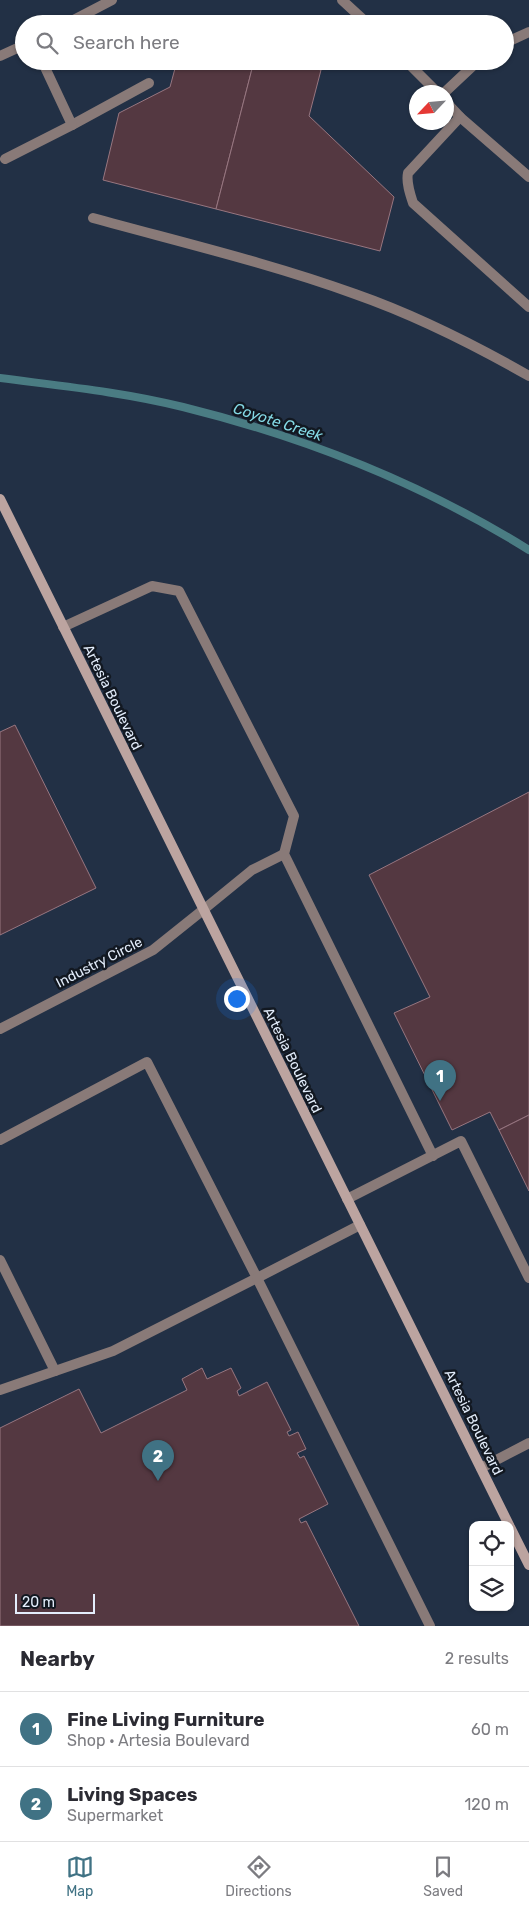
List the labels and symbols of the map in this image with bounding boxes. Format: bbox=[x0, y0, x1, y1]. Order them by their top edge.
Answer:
north arrow bbox=[409, 85, 454, 130]
water label: Coyote Creek bbox=[231, 399, 325, 445]
street label: Artesia Boulevard bbox=[80, 642, 145, 753]
street label: Industry Circle bbox=[53, 933, 145, 992]
your location bbox=[224, 986, 250, 1012]
street label: Artesia Boulevard bbox=[260, 1005, 325, 1116]
pin: 1 bbox=[424, 1060, 456, 1101]
street label: Artesia Boulevard bbox=[441, 1367, 506, 1478]
pin: 2 bbox=[142, 1440, 174, 1481]
scale bar bbox=[15, 1591, 95, 1614]

